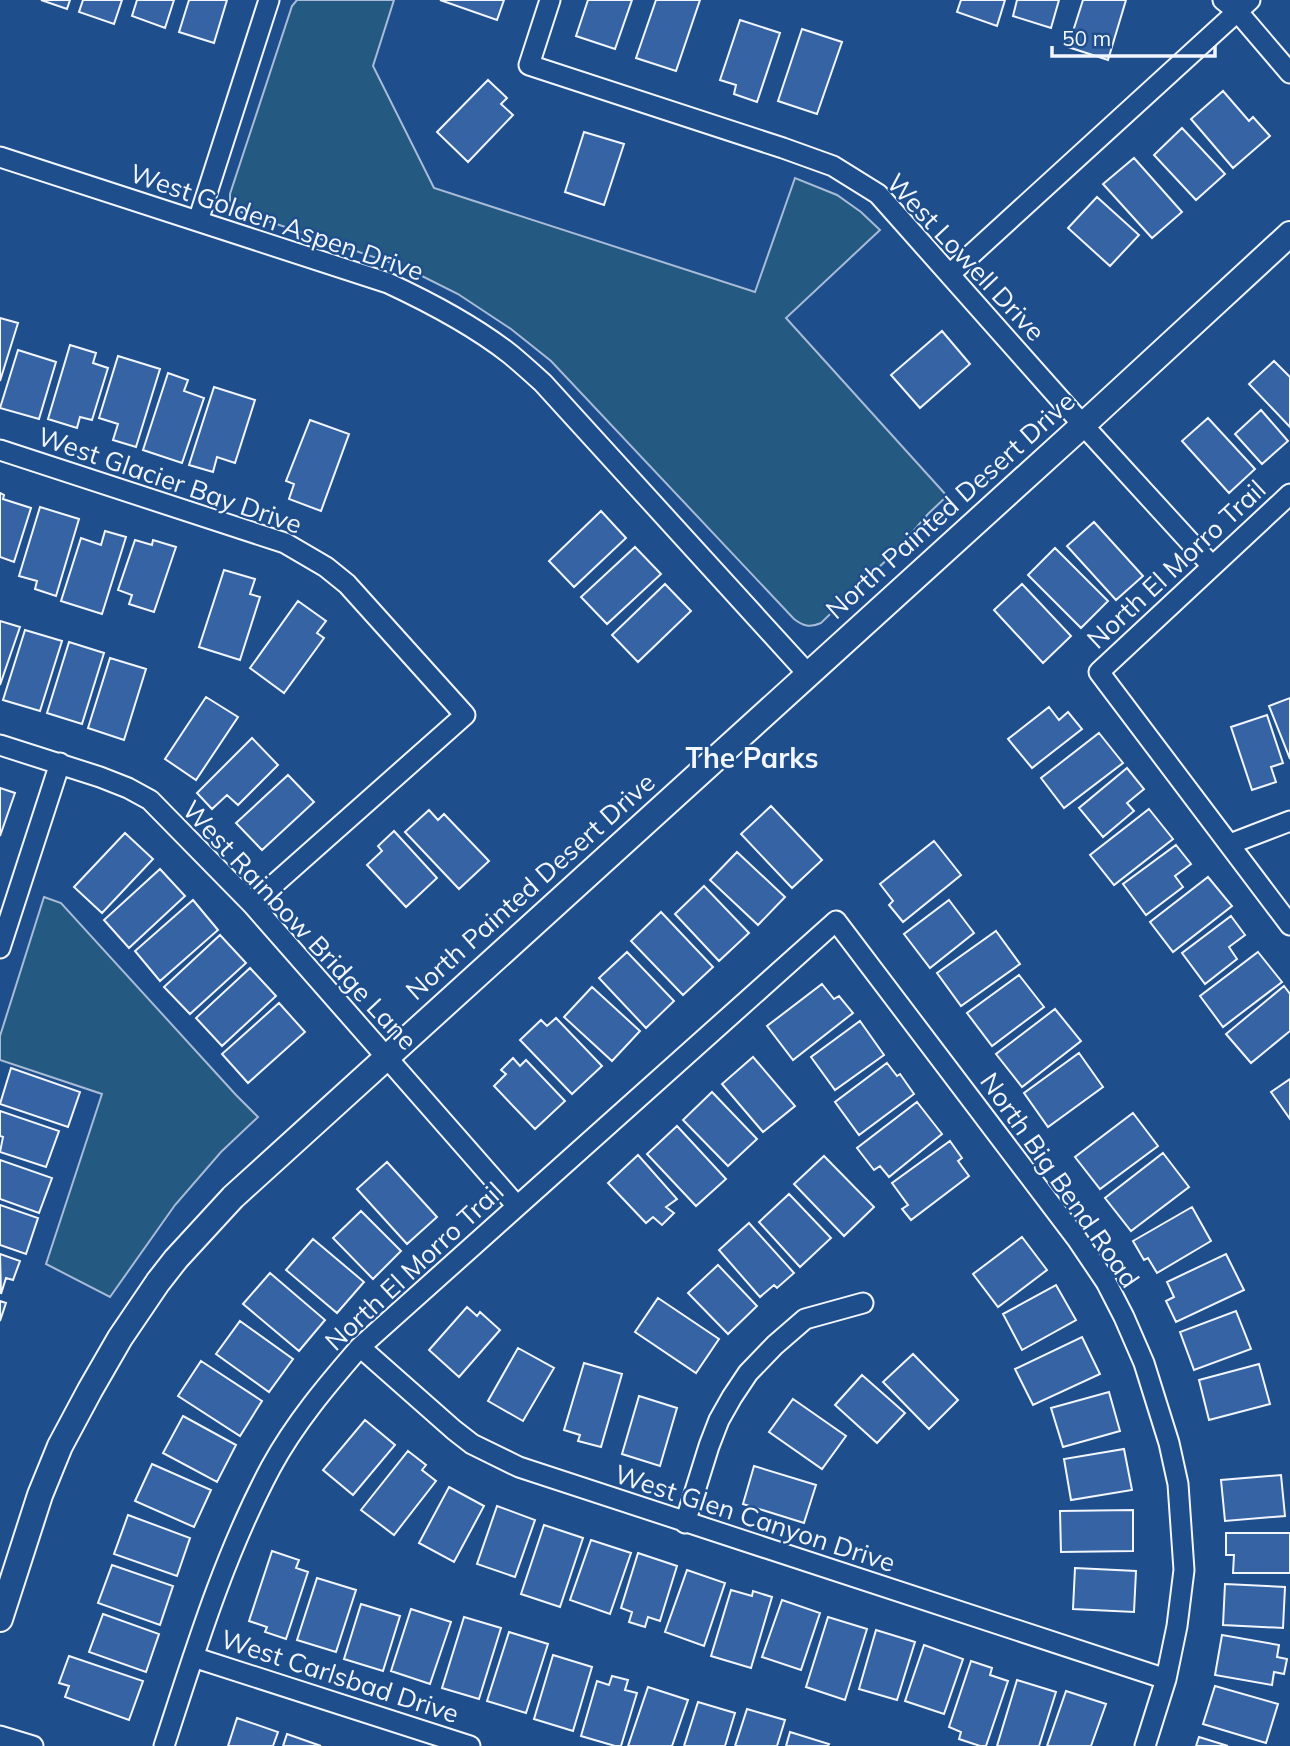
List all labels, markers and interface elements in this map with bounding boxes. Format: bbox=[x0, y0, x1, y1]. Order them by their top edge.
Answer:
scale bar bbox=[1052, 14, 1215, 58]
text: 50 m bbox=[1062, 25, 1111, 51]
street label: West Golden Aspen Drive bbox=[126, 156, 428, 288]
street label: West Lowell Drive bbox=[880, 166, 1052, 348]
street label: North Painted Desert Drive bbox=[819, 384, 1081, 626]
street label: West Glacier Bay Drive bbox=[34, 419, 306, 541]
street label: North El Morro Trail bbox=[1080, 473, 1272, 655]
district label: The Parks bbox=[686, 740, 818, 775]
street label: North Painted Desert Drive bbox=[399, 765, 661, 1007]
street label: West Rainbow Bridge Lane bbox=[176, 793, 424, 1057]
street label: North Big Bend Road bbox=[973, 1066, 1147, 1294]
street label: North El Morro Trail bbox=[318, 1175, 510, 1357]
street label: West Glen Canyon Drive bbox=[611, 1457, 899, 1579]
street label: West Carlsbad Drive bbox=[217, 1622, 463, 1730]

